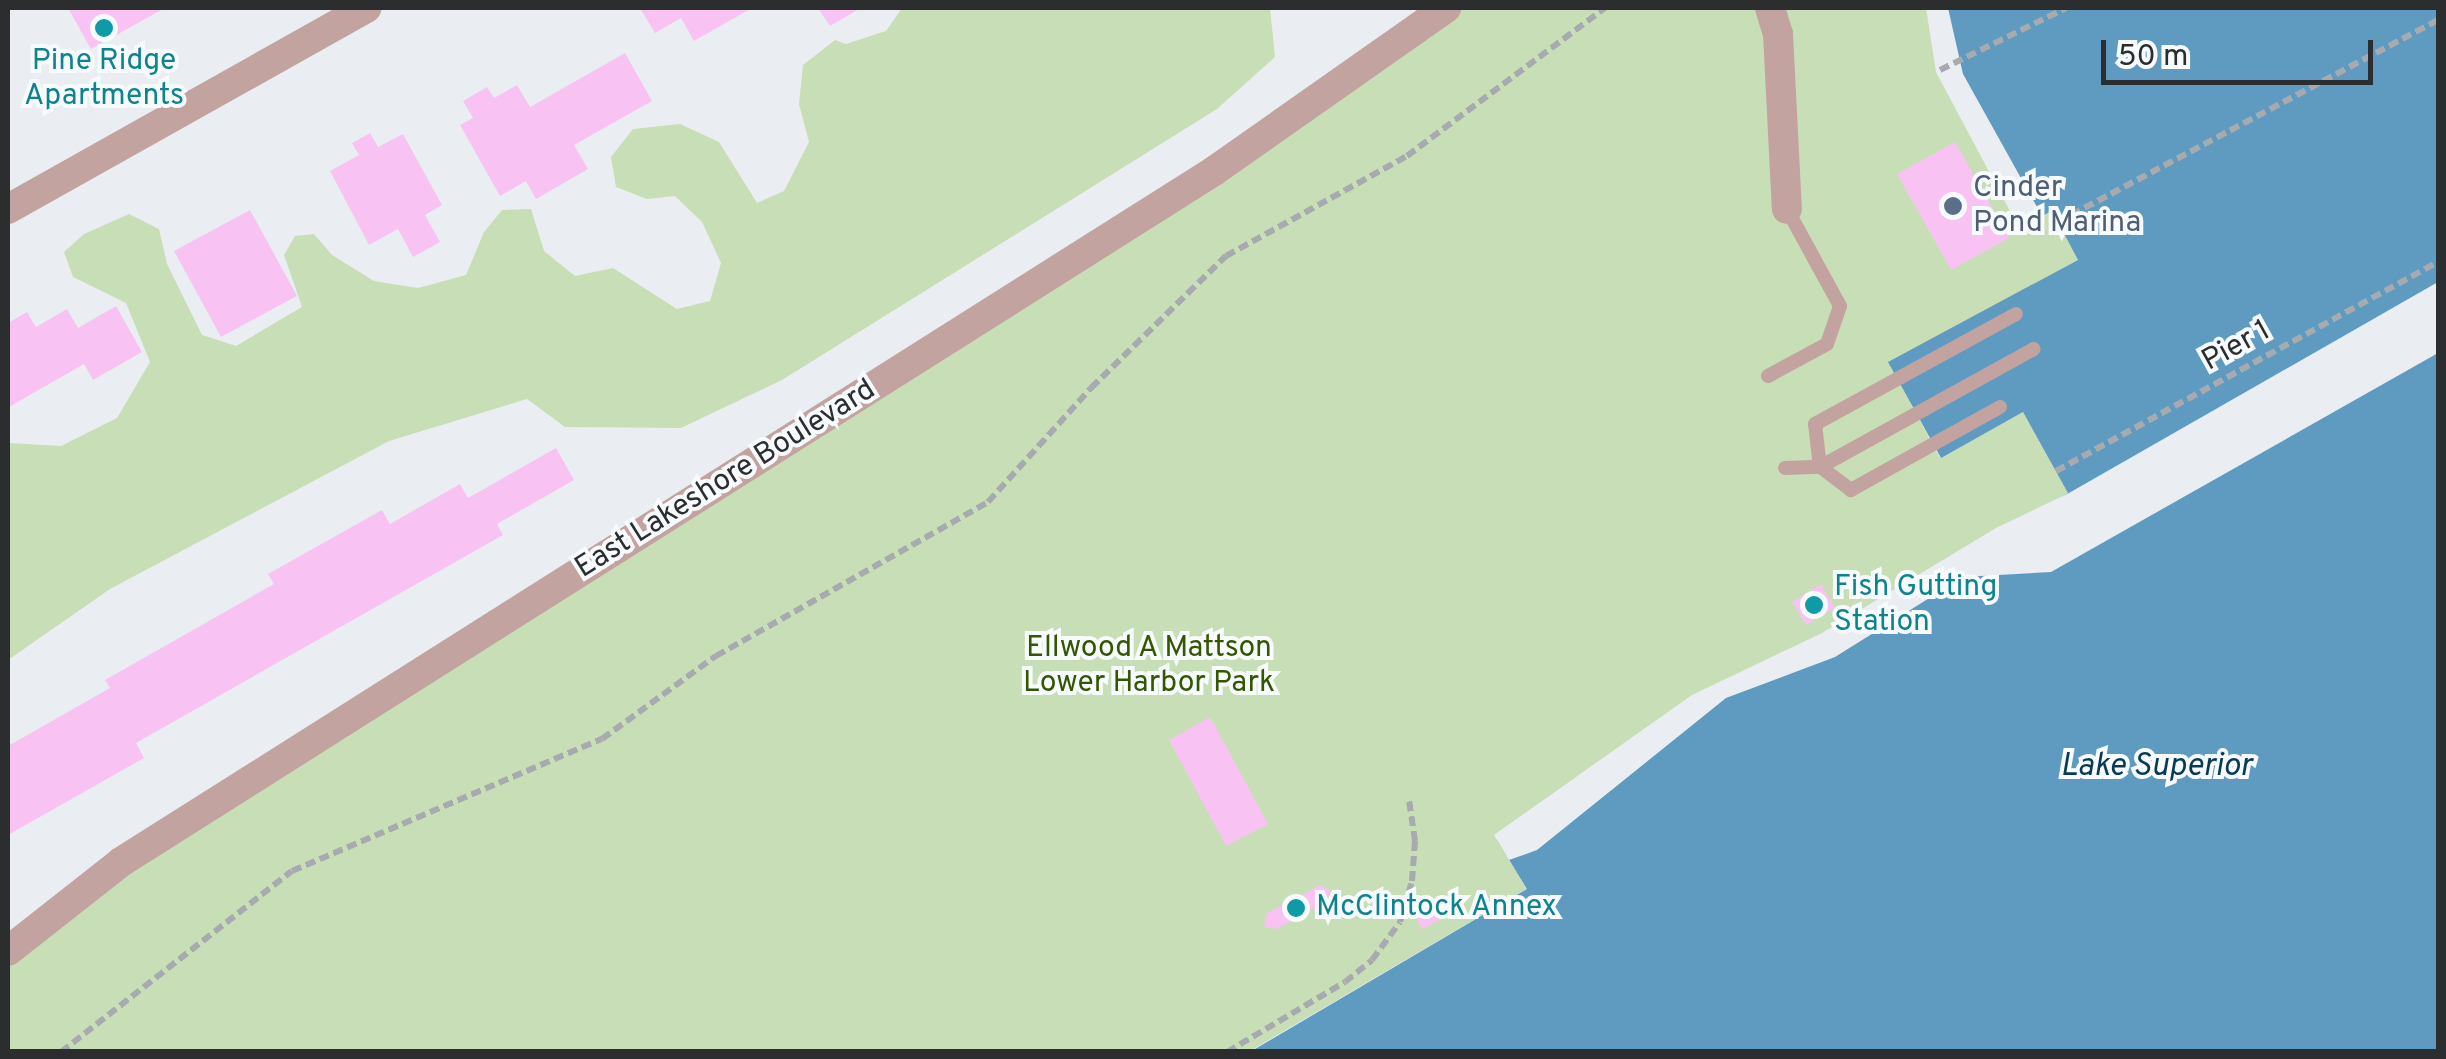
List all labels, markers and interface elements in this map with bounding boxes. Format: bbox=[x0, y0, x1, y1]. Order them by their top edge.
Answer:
marker: Pine Ridge Apartments bbox=[93, 17, 115, 39]
scale bar bbox=[2106, 20, 2378, 82]
text: 50 m bbox=[2118, 39, 2188, 76]
place label: Pine Ridge Apartments bbox=[24, 44, 184, 114]
place label: Cinder Pond Marina bbox=[1973, 171, 2141, 242]
marker: Cinder Pond Marina bbox=[1942, 195, 1964, 217]
street label: Pier 1 bbox=[2196, 314, 2278, 380]
street label: East Lakeshore Boulevard bbox=[569, 373, 883, 587]
place label: Fish Gutting Station bbox=[1834, 570, 1997, 640]
marker: Fish Gutting Station bbox=[1803, 594, 1825, 616]
park label: Ellwood A Mattson Lower Harbor Park bbox=[1023, 631, 1275, 702]
water label: Lake Superior bbox=[2060, 748, 2252, 786]
place label: McClintock Annex bbox=[1316, 890, 1558, 926]
marker: McClintock Annex bbox=[1285, 897, 1307, 919]

